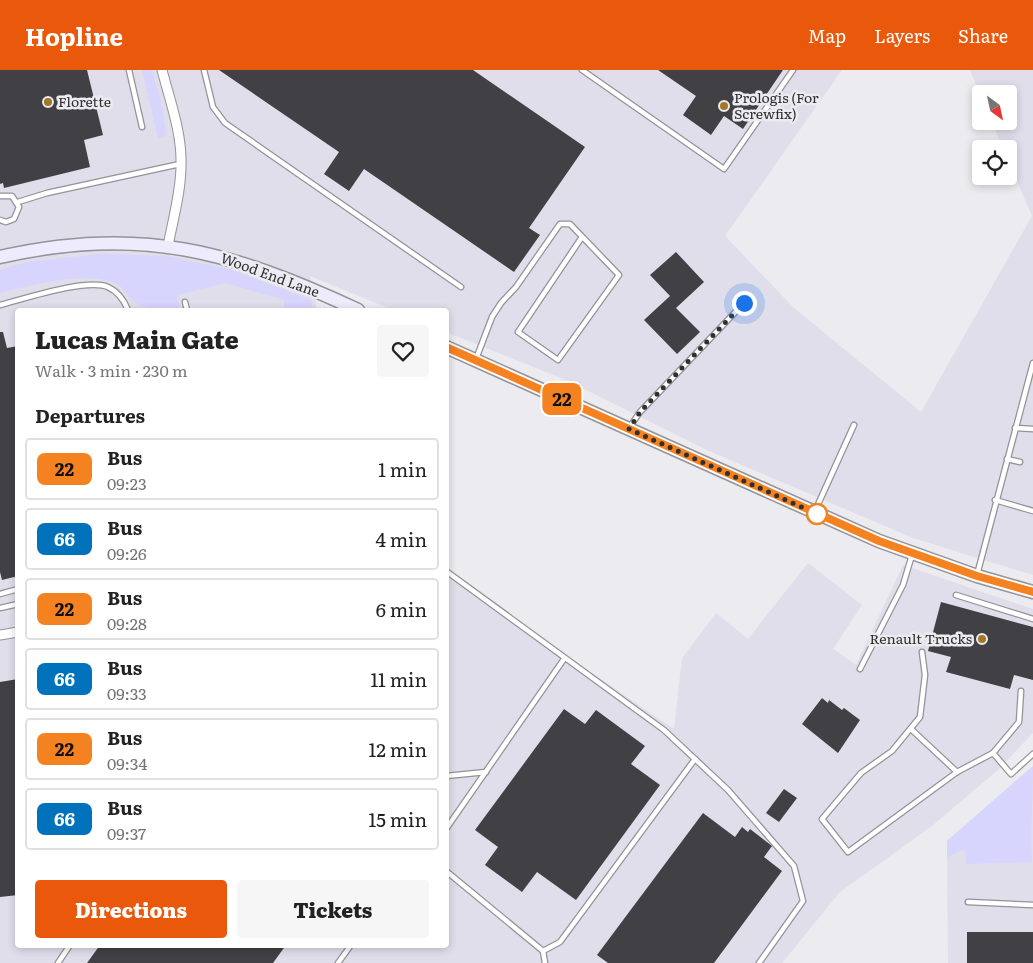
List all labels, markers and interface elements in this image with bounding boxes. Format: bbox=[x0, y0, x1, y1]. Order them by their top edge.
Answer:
text: Hopline bbox=[25, 18, 123, 53]
text: Map bbox=[808, 22, 846, 49]
text: Layers bbox=[874, 22, 930, 49]
text: Share bbox=[958, 22, 1008, 49]
north arrow bbox=[972, 85, 1018, 130]
map controls bbox=[972, 85, 1017, 185]
place label: Prologis (For Screwfix) bbox=[734, 87, 819, 123]
place label: Florette bbox=[58, 91, 111, 111]
marker: Florette bbox=[42, 96, 54, 108]
marker: Prologis (For Screwfix) bbox=[718, 100, 730, 112]
button: locate bbox=[972, 140, 1017, 185]
street label: Wood End Lane bbox=[218, 247, 323, 301]
your location bbox=[732, 291, 757, 316]
text: Lucas Main Gate bbox=[35, 321, 239, 356]
button: heart bbox=[377, 325, 429, 377]
text: Walk · 3 min · 230 m bbox=[35, 358, 187, 382]
line badge: 22 bbox=[540, 383, 584, 415]
text: 22 bbox=[552, 385, 572, 412]
text: Departures bbox=[35, 401, 145, 429]
text: Bus bbox=[107, 443, 142, 471]
text: 22 bbox=[55, 455, 74, 482]
text: 1 min bbox=[378, 455, 427, 483]
text: 09:23 bbox=[107, 471, 147, 495]
unlabelled marker bbox=[806, 503, 828, 525]
text: Bus bbox=[107, 513, 142, 541]
text: 66 bbox=[54, 525, 75, 552]
text: 4 min bbox=[375, 525, 427, 553]
text: 09:26 bbox=[107, 541, 147, 565]
text: Bus bbox=[107, 583, 142, 611]
text: 22 bbox=[55, 595, 74, 622]
text: 6 min bbox=[376, 595, 427, 623]
text: 09:28 bbox=[107, 611, 147, 635]
place label: Renault Trucks bbox=[870, 628, 972, 648]
marker: Renault Trucks bbox=[976, 633, 988, 645]
text: Bus bbox=[107, 653, 142, 681]
text: 66 bbox=[54, 665, 75, 692]
text: 11 min bbox=[370, 665, 427, 693]
text: 09:33 bbox=[107, 681, 147, 705]
text: Bus bbox=[107, 723, 142, 751]
text: 22 bbox=[55, 735, 74, 762]
text: 12 min bbox=[368, 735, 427, 763]
text: 09:34 bbox=[107, 751, 147, 775]
text: Bus bbox=[107, 793, 142, 821]
text: 66 bbox=[54, 805, 75, 832]
text: 15 min bbox=[368, 805, 427, 833]
text: 09:37 bbox=[107, 821, 146, 845]
button: Directions bbox=[35, 880, 227, 938]
button: Tickets bbox=[237, 880, 429, 938]

